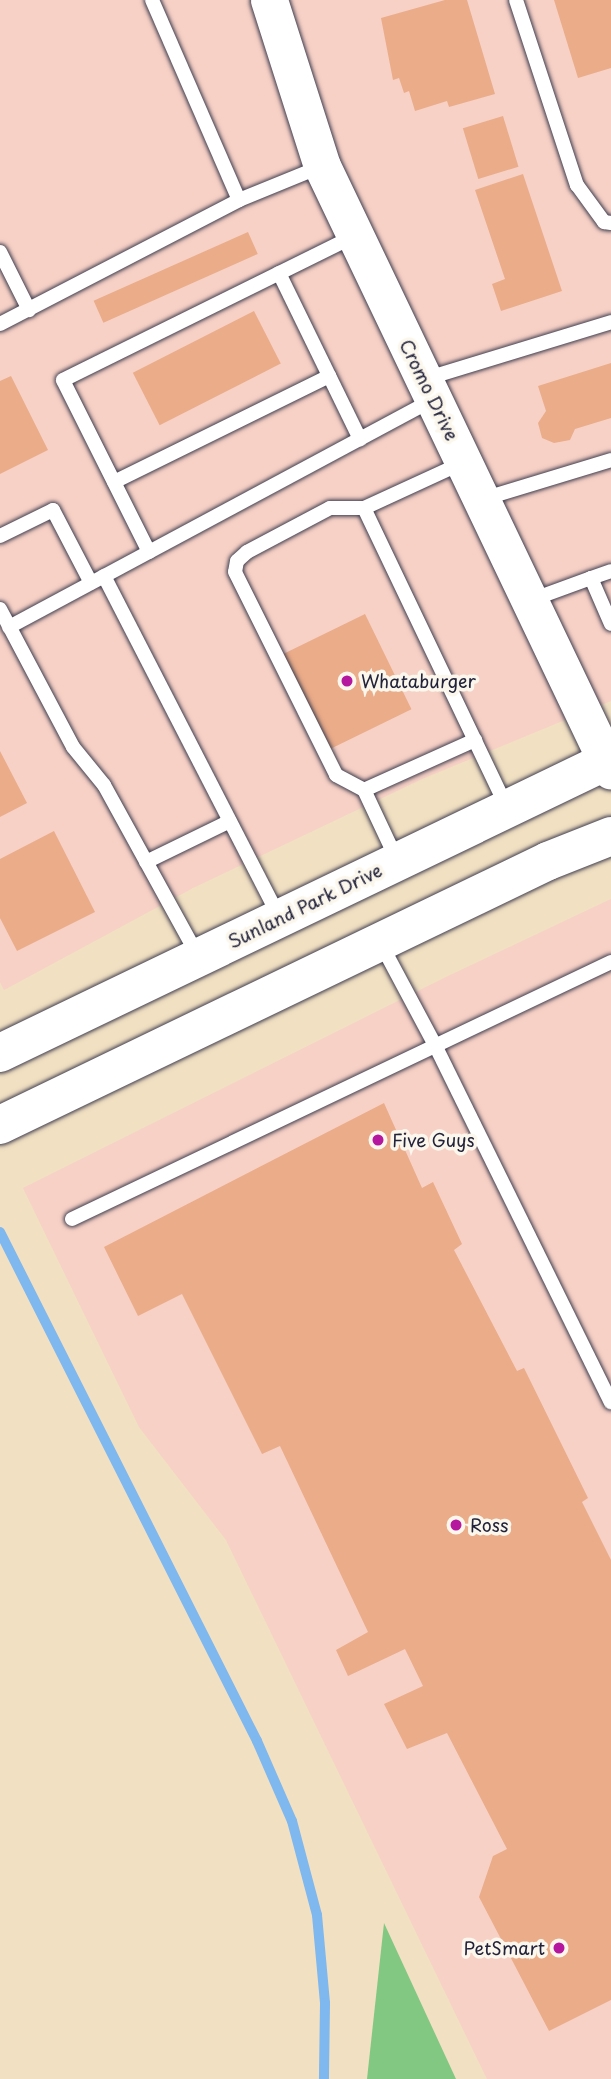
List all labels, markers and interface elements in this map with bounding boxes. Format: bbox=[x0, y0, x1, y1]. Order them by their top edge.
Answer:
street label: Cromo Drive bbox=[395, 336, 463, 444]
place label: Whataburger bbox=[361, 670, 476, 692]
marker: Whataburger bbox=[339, 673, 355, 689]
street label: Sunland Park Drive bbox=[224, 859, 386, 953]
place label: Five Guys bbox=[392, 1129, 475, 1151]
marker: Five Guys bbox=[370, 1132, 386, 1148]
place label: Ross bbox=[470, 1514, 508, 1536]
marker: Ross bbox=[448, 1517, 464, 1533]
place label: PetSmart bbox=[464, 1937, 545, 1959]
marker: PetSmart bbox=[551, 1940, 567, 1956]

